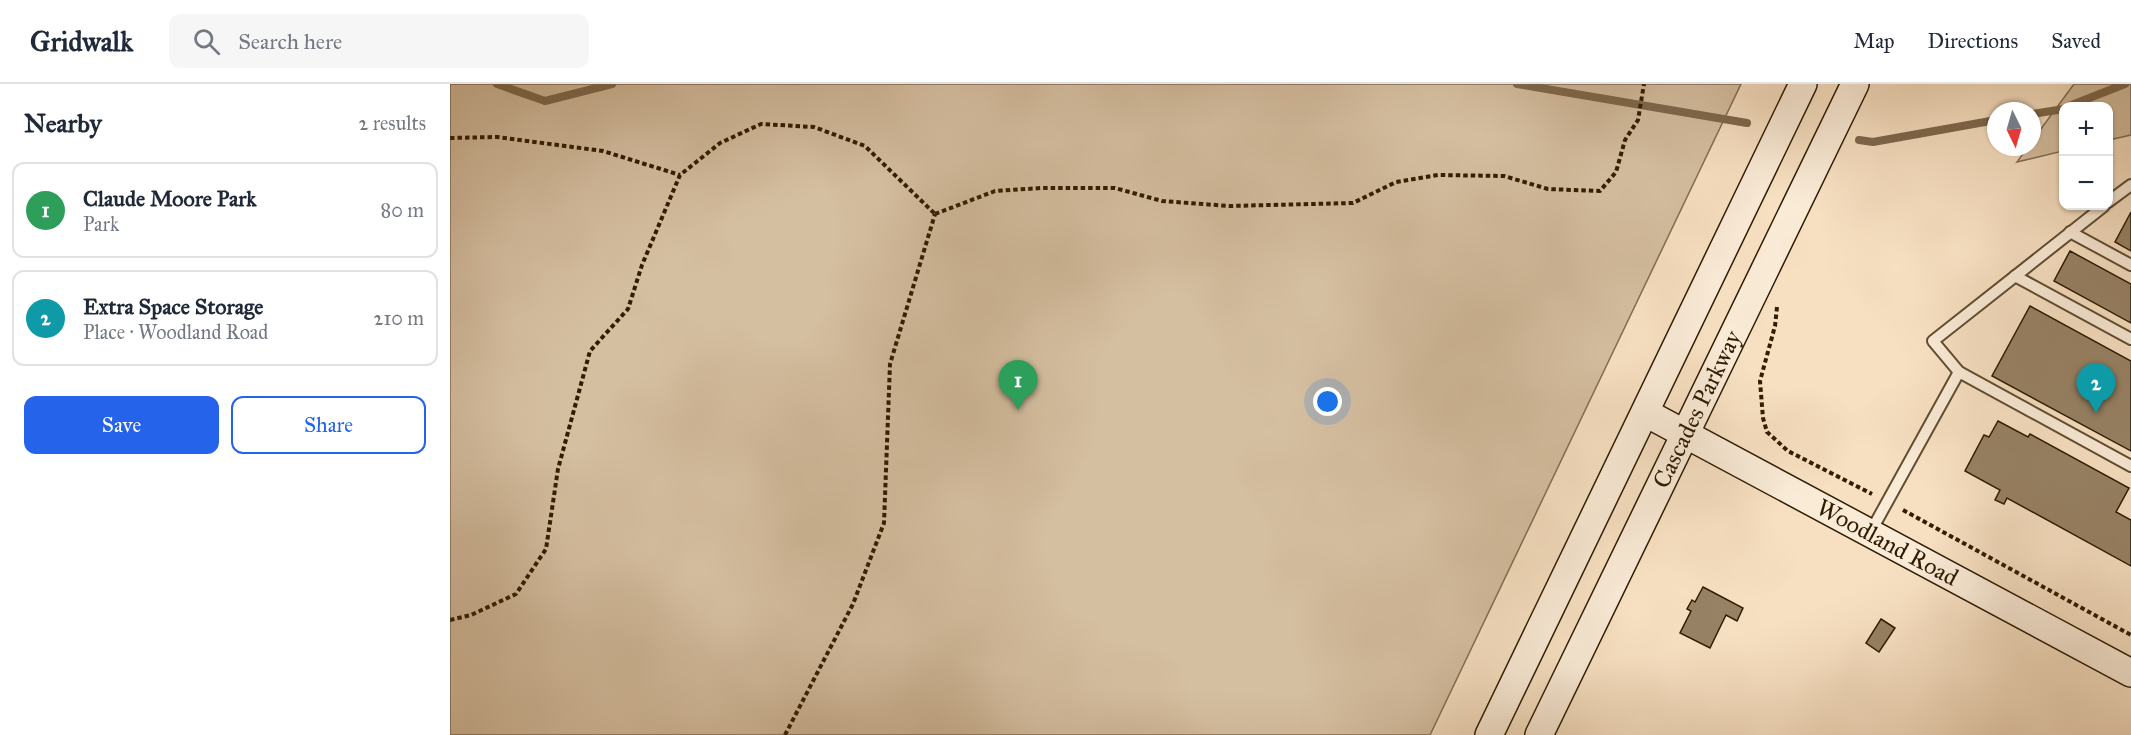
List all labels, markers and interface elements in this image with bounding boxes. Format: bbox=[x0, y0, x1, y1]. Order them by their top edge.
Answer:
search box bbox=[169, 14, 589, 68]
text: Gridwalk bbox=[30, 24, 133, 59]
icon: search bbox=[190, 25, 223, 58]
text: Search here bbox=[238, 28, 342, 55]
text: Map bbox=[1854, 28, 1895, 54]
text: Directions bbox=[1928, 28, 2018, 54]
text: Saved bbox=[2051, 28, 2101, 54]
north arrow bbox=[1987, 102, 2041, 156]
map controls bbox=[2059, 102, 2113, 210]
button: + bbox=[2059, 102, 2113, 156]
text: Nearby bbox=[24, 107, 102, 139]
text: 2 results bbox=[358, 111, 426, 135]
button: − bbox=[2059, 156, 2113, 210]
text: Claude Moore Park bbox=[83, 185, 257, 212]
text: 1 bbox=[42, 198, 49, 222]
text: 80 m bbox=[381, 198, 424, 222]
text: Park bbox=[83, 212, 119, 236]
text: Extra Space Storage bbox=[83, 293, 263, 320]
text: 2 bbox=[41, 306, 50, 330]
text: 210 m bbox=[374, 306, 424, 330]
text: Place · Woodland Road bbox=[83, 320, 268, 344]
street label: Cascades Parkway bbox=[1646, 325, 1748, 493]
pin: 1 bbox=[998, 360, 1038, 410]
pin: 2 bbox=[2076, 364, 2116, 413]
your location bbox=[1313, 387, 1342, 416]
button: Save bbox=[24, 396, 219, 454]
button: Share bbox=[231, 396, 426, 454]
street label: Woodland Road bbox=[1811, 492, 1964, 593]

